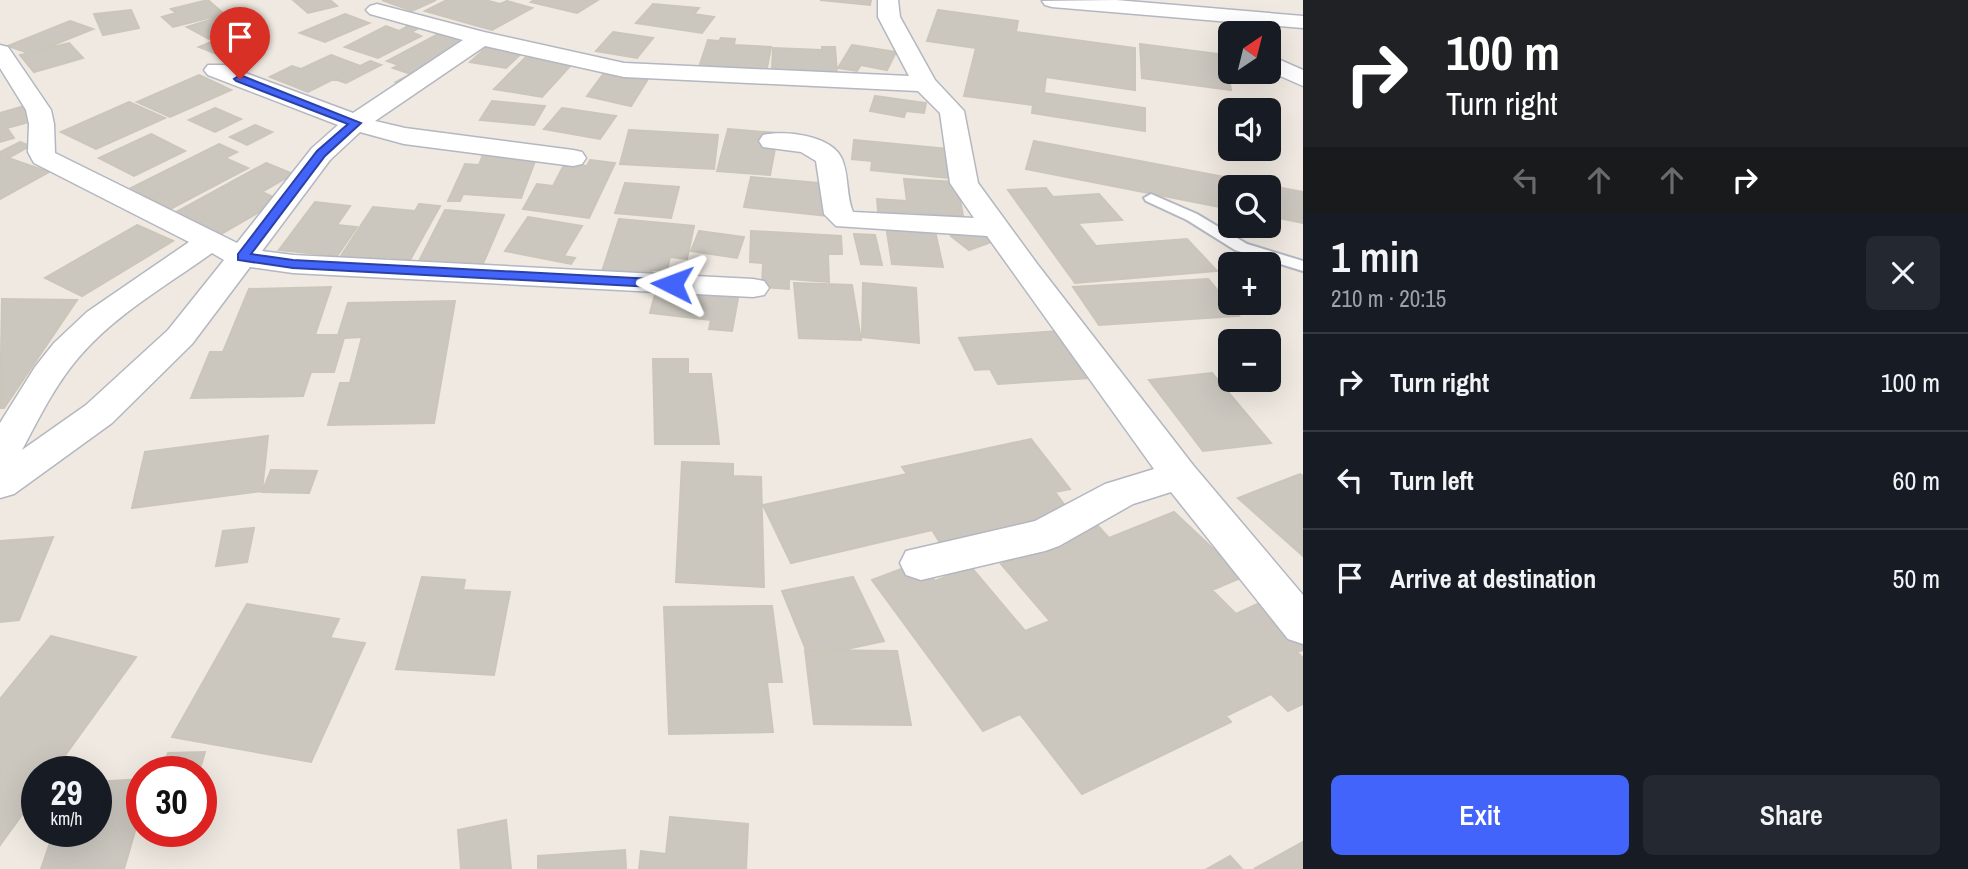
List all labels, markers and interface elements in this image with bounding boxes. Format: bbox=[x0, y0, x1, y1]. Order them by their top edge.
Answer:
pin bbox=[210, 7, 270, 79]
icon: arrive bbox=[221, 18, 259, 56]
text: 100 m bbox=[1446, 19, 1560, 85]
north arrow bbox=[1218, 21, 1281, 84]
map controls bbox=[1218, 21, 1281, 392]
icon: right bbox=[1331, 28, 1422, 119]
text: Turn right bbox=[1446, 82, 1558, 125]
button: sound bbox=[1218, 98, 1281, 161]
icon: left bbox=[1507, 161, 1545, 199]
icon: ahead bbox=[1580, 161, 1618, 199]
icon: ahead bbox=[1653, 161, 1691, 199]
icon: right bbox=[1726, 161, 1764, 199]
button: search bbox=[1218, 175, 1281, 238]
text: 1 min bbox=[1331, 229, 1420, 285]
button: close bbox=[1866, 236, 1940, 310]
position arrow bbox=[635, 247, 709, 321]
button: + bbox=[1218, 252, 1281, 315]
text: 210 m · 20:15 bbox=[1331, 283, 1446, 314]
button: − bbox=[1218, 329, 1281, 392]
icon: right bbox=[1331, 363, 1369, 401]
text: Turn right bbox=[1390, 365, 1489, 400]
text: 100 m bbox=[1881, 365, 1940, 400]
icon: left bbox=[1331, 461, 1369, 499]
text: Turn left bbox=[1390, 463, 1474, 498]
text: 60 m bbox=[1893, 463, 1940, 498]
icon: arrive bbox=[1331, 559, 1369, 597]
text: Arrive at destination bbox=[1390, 561, 1596, 596]
text: 50 m bbox=[1893, 561, 1940, 596]
speed limit sign: 30 bbox=[126, 756, 217, 847]
text: 29 bbox=[51, 769, 82, 816]
button: Exit bbox=[1331, 775, 1629, 855]
button: Share bbox=[1643, 775, 1940, 855]
text: km/h bbox=[51, 806, 83, 831]

